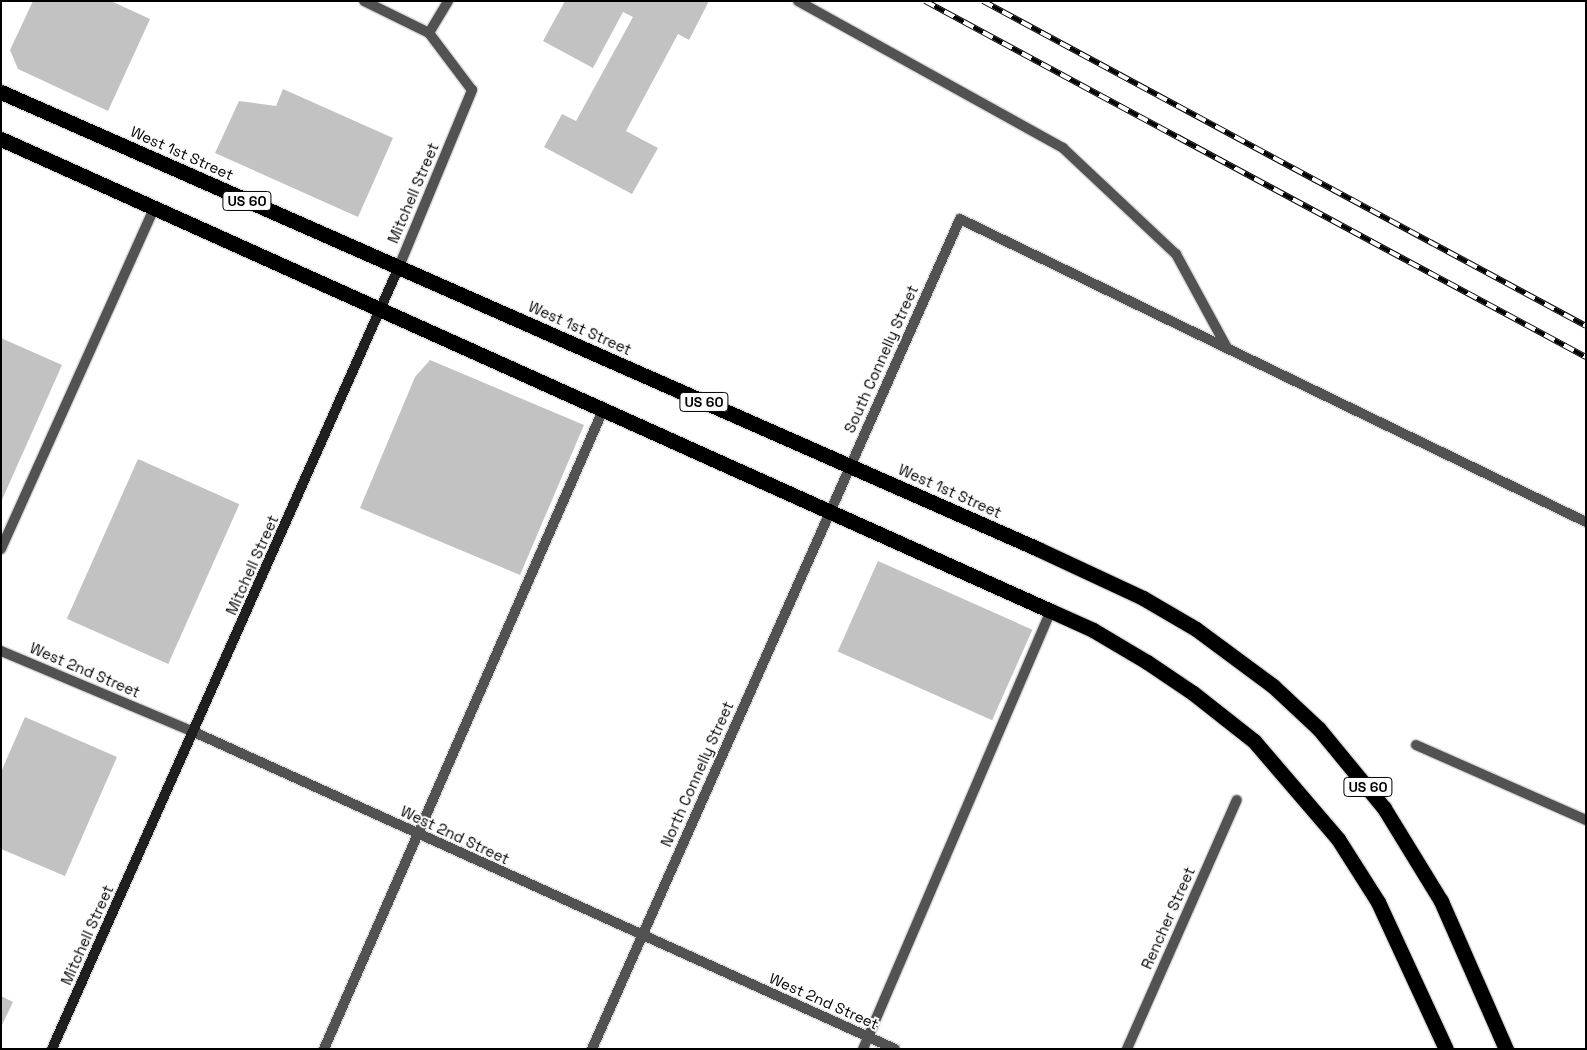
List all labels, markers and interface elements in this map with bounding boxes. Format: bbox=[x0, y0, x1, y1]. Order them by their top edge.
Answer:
street label: West 1st Street bbox=[128, 122, 236, 184]
street label: Mitchell Street bbox=[384, 140, 442, 246]
road number: US 60 bbox=[222, 190, 272, 212]
street label: South Connelly Street bbox=[840, 282, 922, 436]
street label: West 1st Street bbox=[526, 297, 634, 359]
road number: US 60 bbox=[679, 391, 729, 414]
street label: West 1st Street bbox=[896, 460, 1004, 522]
street label: Mitchell Street bbox=[222, 512, 282, 618]
street label: West 2nd Street bbox=[27, 639, 143, 701]
street label: North Connelly Street bbox=[657, 699, 737, 849]
road number: US 60 bbox=[1343, 776, 1393, 799]
street label: West 2nd Street bbox=[398, 802, 512, 868]
street label: Rencher Street bbox=[1137, 864, 1199, 972]
street label: Mitchell Street bbox=[57, 882, 117, 988]
street label: West 2nd Street bbox=[766, 969, 882, 1033]

